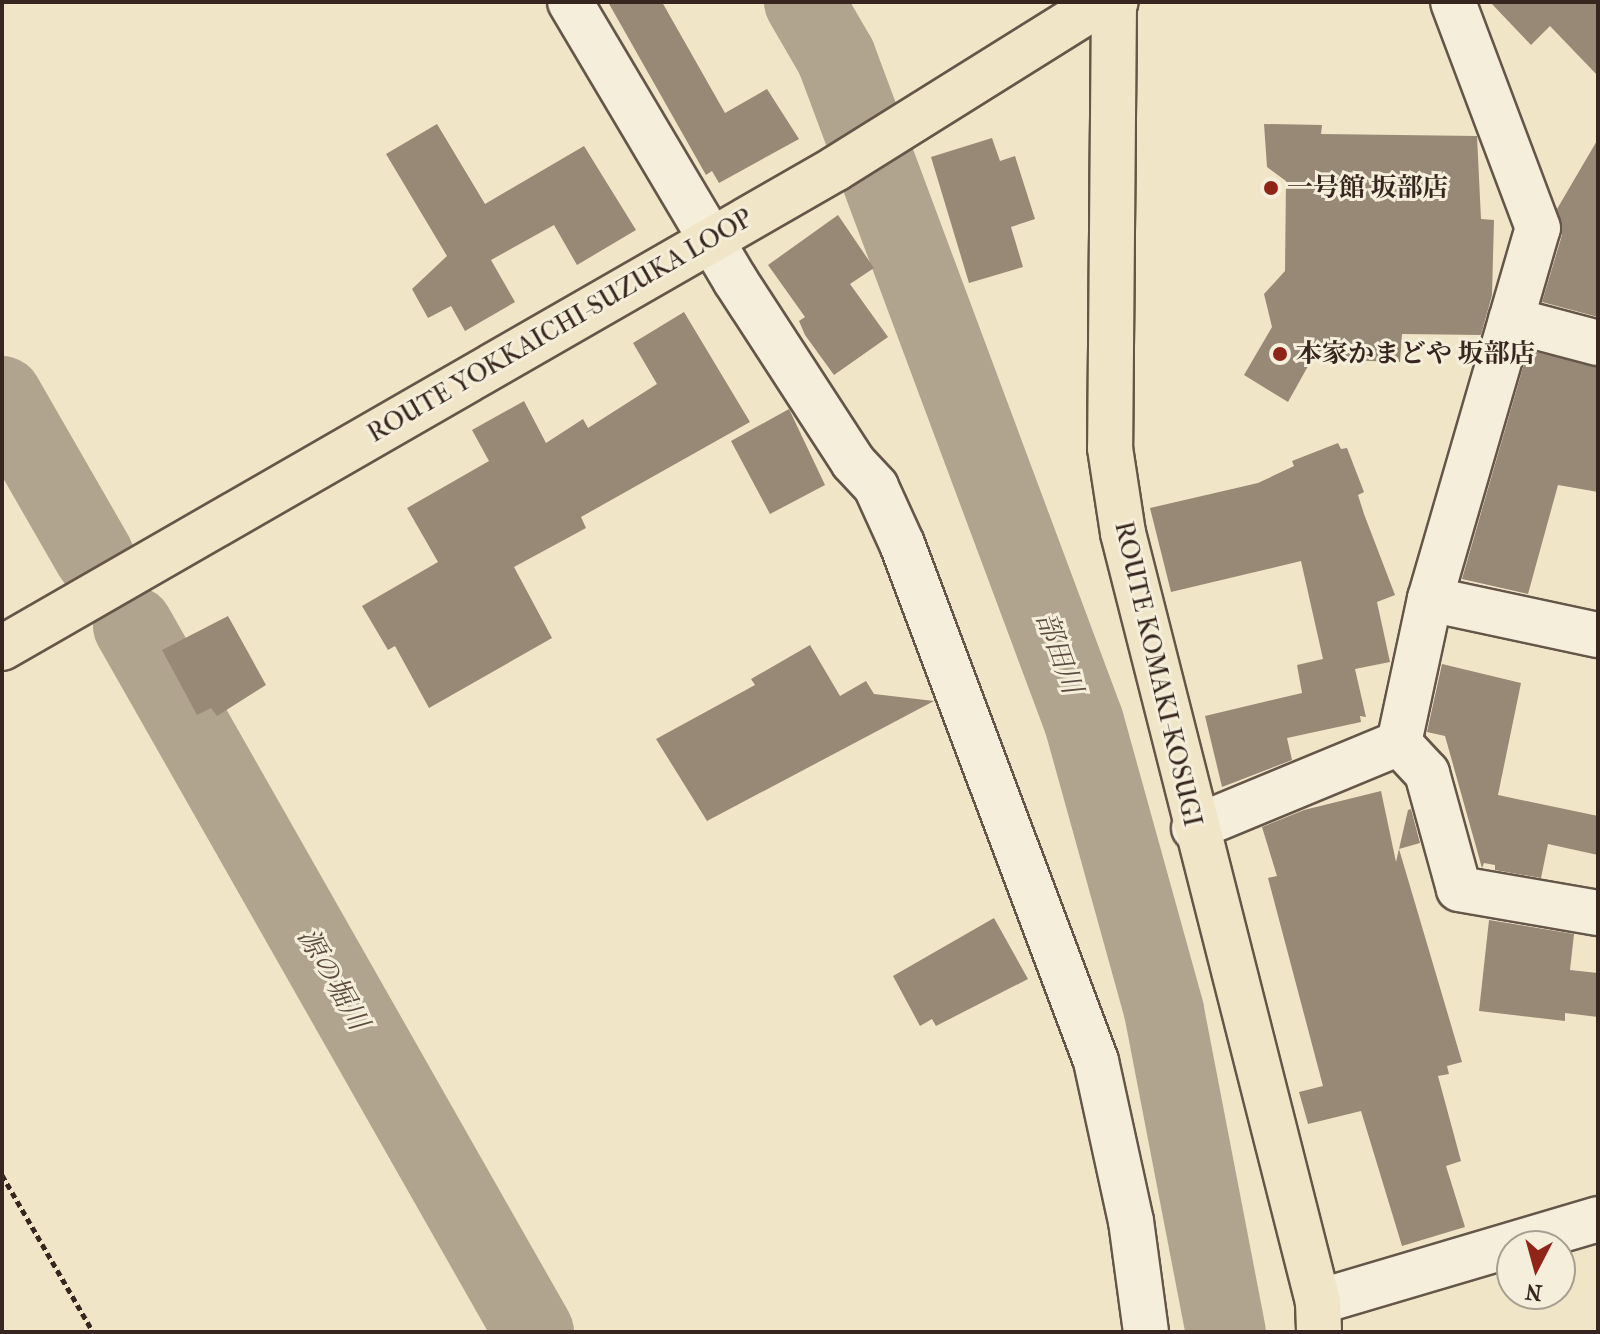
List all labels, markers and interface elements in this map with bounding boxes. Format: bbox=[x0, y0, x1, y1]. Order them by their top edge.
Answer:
place label: 一号館 坂部店 bbox=[1287, 172, 1449, 204]
marker: 一号館 坂部店 bbox=[1262, 179, 1280, 197]
street label: ROUTE YOKKAICHI-SUZUKA LOOP bbox=[362, 203, 758, 449]
place label: 本家かまどや 坂部店 bbox=[1296, 338, 1536, 370]
marker: 本家かまどや 坂部店 bbox=[1271, 345, 1289, 363]
street label: ROUTE KOMAKI-KOSUGI bbox=[1108, 518, 1208, 830]
water label: 部田川 bbox=[1029, 608, 1089, 698]
water label: 源の堀川 bbox=[290, 922, 376, 1036]
north arrow bbox=[1496, 1230, 1576, 1310]
text: N bbox=[1524, 1278, 1543, 1306]

